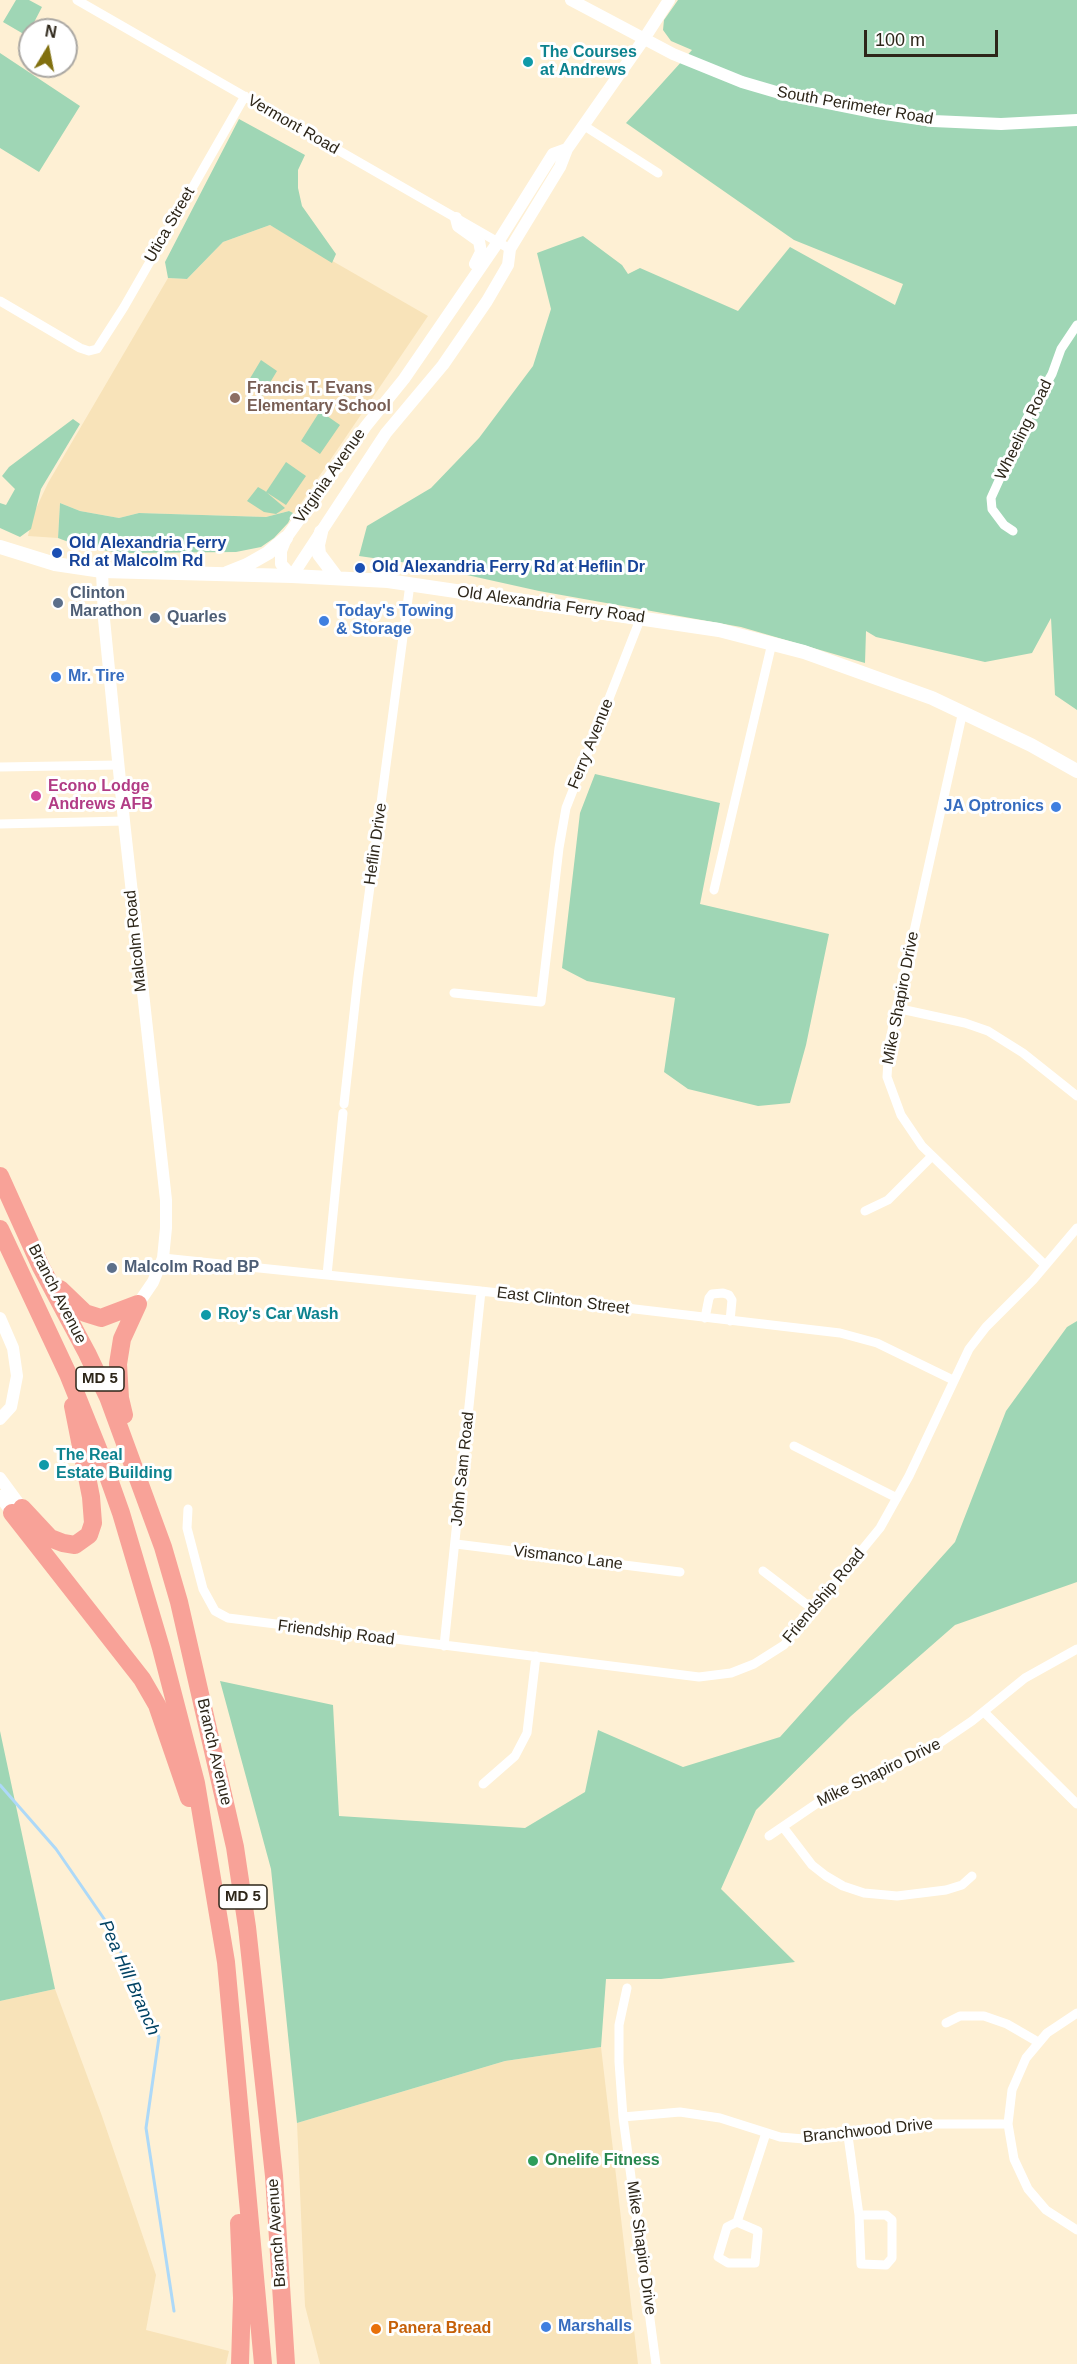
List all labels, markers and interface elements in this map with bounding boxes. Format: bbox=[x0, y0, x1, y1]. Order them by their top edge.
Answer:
north arrow bbox=[18, 18, 78, 78]
scale bar bbox=[867, 18, 1000, 56]
text: N bbox=[44, 22, 58, 41]
text: 100 m bbox=[875, 30, 925, 50]
place label: The Courses at Andrews bbox=[540, 43, 637, 81]
marker: The Courses at Andrews bbox=[521, 55, 535, 69]
street label: South Perimeter Road bbox=[775, 83, 935, 129]
street label: Vermont Road bbox=[244, 91, 342, 159]
street label: Utica Street bbox=[141, 184, 199, 266]
street label: Wheeling Road bbox=[991, 377, 1057, 483]
place label: Francis T. Evans Elementary School bbox=[247, 379, 391, 417]
marker: Francis T. Evans Elementary School bbox=[228, 391, 242, 405]
street label: Virginia Avenue bbox=[290, 425, 370, 527]
place label: Old Alexandria Ferry Rd at Malcolm Rd bbox=[69, 534, 226, 572]
marker: Old Alexandria Ferry Rd at Malcolm Rd bbox=[50, 546, 64, 560]
place label: Old Alexandria Ferry Rd at Heflin Dr bbox=[372, 558, 645, 578]
marker: Old Alexandria Ferry Rd at Heflin Dr bbox=[353, 561, 367, 575]
street label: Old Alexandria Ferry Road bbox=[456, 582, 646, 628]
place label: Clinton Marathon bbox=[70, 584, 142, 622]
marker: Clinton Marathon bbox=[51, 596, 65, 610]
place label: Today's Towing & Storage bbox=[336, 602, 454, 640]
place label: Quarles bbox=[167, 608, 227, 628]
marker: Quarles bbox=[148, 611, 162, 625]
marker: Today's Towing & Storage bbox=[317, 614, 331, 628]
place label: Mr. Tire bbox=[68, 667, 125, 687]
marker: Mr. Tire bbox=[49, 670, 63, 684]
street label: Ferry Avenue bbox=[564, 696, 618, 792]
place label: Econo Lodge Andrews AFB bbox=[48, 777, 153, 815]
marker: Econo Lodge Andrews AFB bbox=[29, 789, 43, 803]
place label: JA Optronics bbox=[944, 797, 1044, 817]
marker: JA Optronics bbox=[1049, 800, 1063, 814]
street label: Heflin Drive bbox=[361, 802, 391, 886]
street label: Malcolm Road bbox=[121, 889, 151, 993]
street label: Mike Shapiro Drive bbox=[879, 930, 923, 1066]
street label: Branch Avenue bbox=[24, 1241, 90, 1347]
place label: Malcolm Road BP bbox=[124, 1258, 259, 1278]
marker: Malcolm Road BP bbox=[105, 1261, 119, 1275]
street label: East Clinton Street bbox=[496, 1283, 630, 1319]
place label: Roy's Car Wash bbox=[218, 1305, 339, 1325]
marker: Roy's Car Wash bbox=[199, 1308, 213, 1322]
road number: MD 5 bbox=[76, 1367, 124, 1391]
street label: John Sam Road bbox=[447, 1411, 479, 1527]
place label: The Real Estate Building bbox=[56, 1446, 172, 1484]
marker: The Real Estate Building bbox=[37, 1458, 51, 1472]
street label: Vismanco Lane bbox=[512, 1542, 624, 1574]
street label: Friendship Road bbox=[779, 1545, 869, 1647]
street label: Friendship Road bbox=[277, 1616, 395, 1650]
street label: Branch Avenue bbox=[192, 1697, 236, 1807]
street label: Mike Shapiro Drive bbox=[814, 1735, 944, 1811]
road number: MD 5 bbox=[219, 1885, 267, 1909]
water label: Pea Hill Branch bbox=[94, 1917, 164, 2039]
street label: Branchwood Drive bbox=[802, 2115, 934, 2147]
place label: Onelife Fitness bbox=[545, 2151, 660, 2171]
marker: Onelife Fitness bbox=[526, 2154, 540, 2168]
street label: Branch Avenue bbox=[264, 2178, 290, 2288]
street label: Mike Shapiro Drive bbox=[622, 2180, 660, 2316]
place label: Marshalls bbox=[558, 2317, 632, 2337]
place label: Panera Bread bbox=[388, 2319, 491, 2339]
marker: Marshalls bbox=[539, 2320, 553, 2334]
marker: Panera Bread bbox=[369, 2322, 383, 2336]

